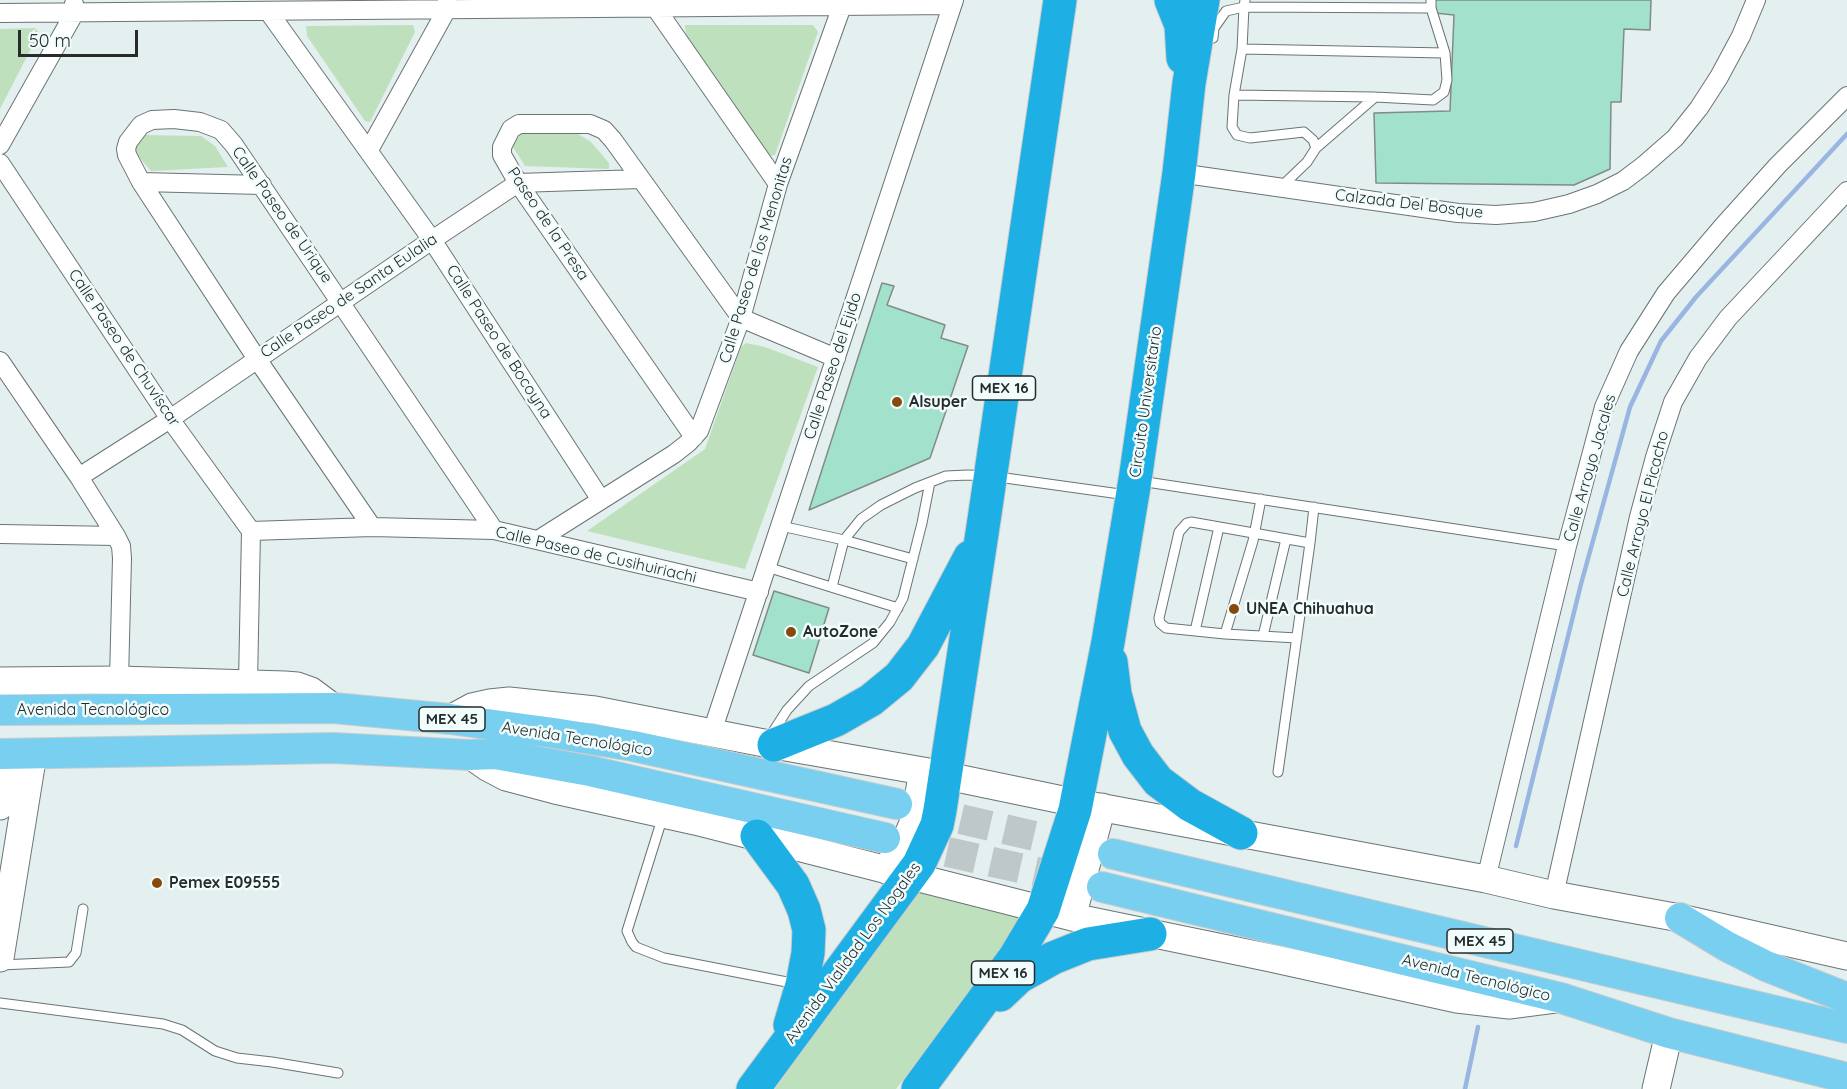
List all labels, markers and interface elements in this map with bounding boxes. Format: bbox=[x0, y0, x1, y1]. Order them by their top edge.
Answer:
scale bar bbox=[21, 18, 141, 56]
text: 50 m bbox=[29, 29, 71, 52]
street label: Calle Paseo de Urique bbox=[228, 143, 336, 287]
street label: Calle Paseo de los Menonitas bbox=[715, 154, 797, 366]
street label: Paseo de la Presa bbox=[503, 164, 593, 284]
street label: Calzada Del Bosque bbox=[1334, 185, 1484, 223]
street label: Calle Paseo de Santa Eulalia bbox=[257, 230, 441, 362]
street label: Calle Paseo de Bocoyna bbox=[442, 261, 556, 423]
street label: Calle Paseo de Chuvíscar bbox=[64, 266, 184, 430]
street label: Calle Paseo del Ejido bbox=[800, 290, 866, 442]
street label: Circuito Universitario bbox=[1126, 325, 1166, 479]
road number: MEX 16 bbox=[972, 376, 1036, 400]
place label: Alsuper bbox=[909, 392, 967, 412]
street label: Calle Arroyo Jacales bbox=[1560, 392, 1620, 544]
marker: Alsuper bbox=[890, 395, 904, 409]
street label: Calle Arroyo El Picacho bbox=[1613, 429, 1673, 599]
street label: Calle Paseo de Cusihuiriachi bbox=[494, 523, 698, 587]
place label: UNEA Chihuahua bbox=[1246, 599, 1374, 619]
marker: UNEA Chihuahua bbox=[1227, 602, 1241, 616]
place label: AutoZone bbox=[803, 622, 878, 642]
marker: AutoZone bbox=[784, 625, 798, 639]
street label: Avenida Tecnológico bbox=[17, 700, 169, 720]
road number: MEX 45 bbox=[419, 707, 485, 731]
street label: Avenida Tecnológico bbox=[500, 718, 654, 760]
street label: Avenida Vialidad Los Nogales bbox=[781, 859, 925, 1047]
place label: Pemex E09555 bbox=[169, 873, 280, 893]
marker: Pemex E09555 bbox=[150, 876, 164, 890]
road number: MEX 45 bbox=[1447, 929, 1513, 953]
street label: Avenida Tecnológico bbox=[1400, 950, 1552, 1006]
road number: MEX 16 bbox=[972, 961, 1034, 985]

